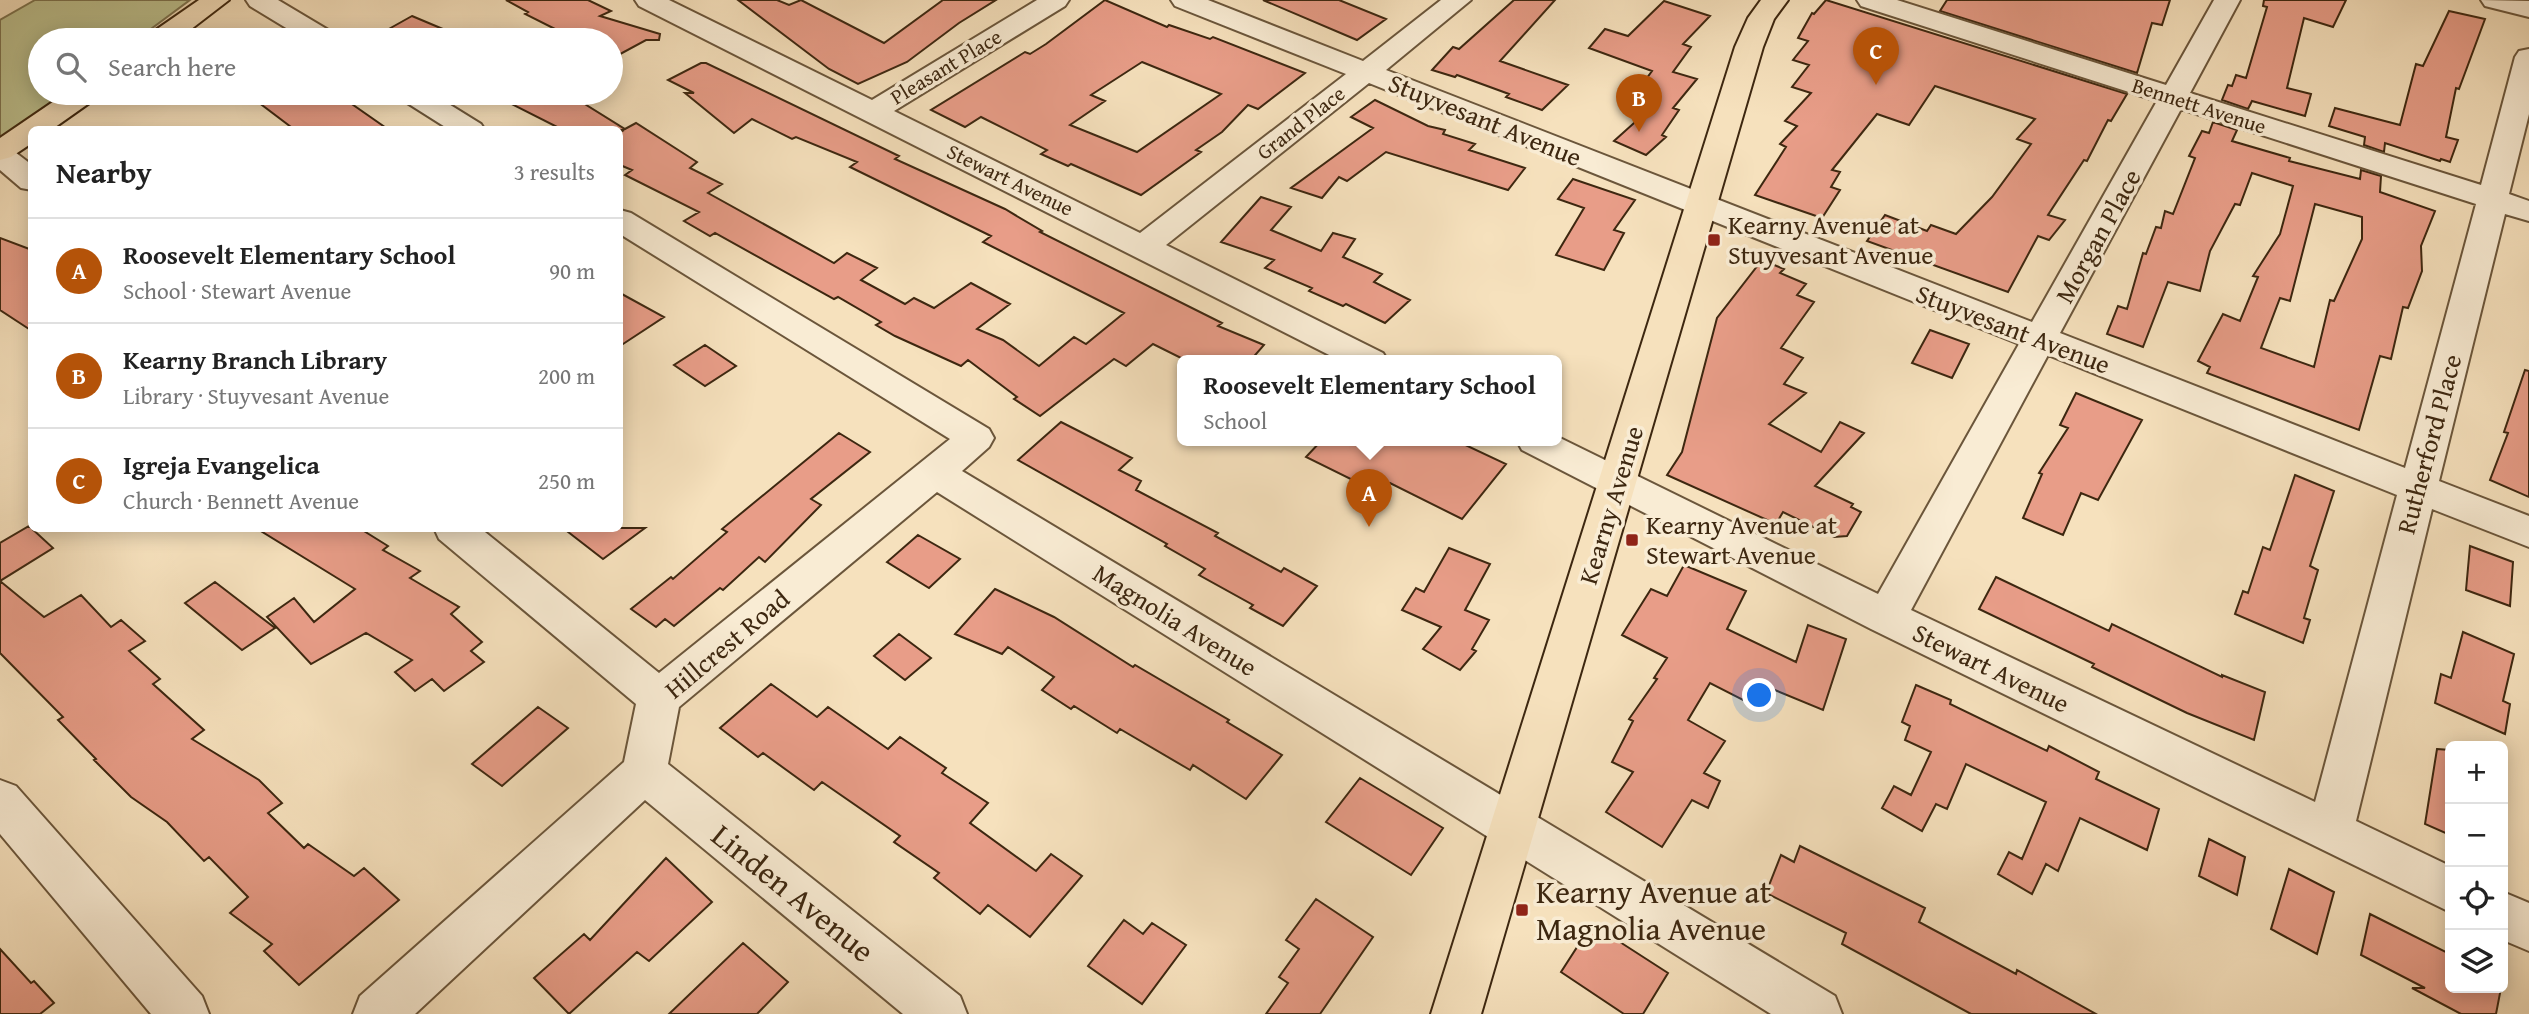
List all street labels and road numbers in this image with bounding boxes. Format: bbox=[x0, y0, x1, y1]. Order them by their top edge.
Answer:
street label: Pleasant Place bbox=[884, 21, 1008, 112]
street label: Stuyvesant Avenue bbox=[1383, 63, 1588, 176]
street label: Bennett Avenue bbox=[2128, 69, 2270, 142]
street label: Grand Place bbox=[1250, 78, 1352, 167]
street label: Stewart Avenue bbox=[942, 136, 1079, 224]
street label: Morgan Place bbox=[2045, 162, 2151, 310]
street label: Stuyvesant Avenue bbox=[1910, 274, 2116, 384]
street label: Rutherford Place bbox=[2386, 350, 2471, 538]
street label: Kearny Avenue bbox=[1568, 421, 1653, 589]
street label: Magnolia Avenue bbox=[1086, 554, 1265, 686]
street label: Hillcrest Road bbox=[656, 579, 798, 708]
street label: Stewart Avenue bbox=[1906, 613, 2076, 722]
street label: Linden Avenue bbox=[702, 812, 885, 973]

